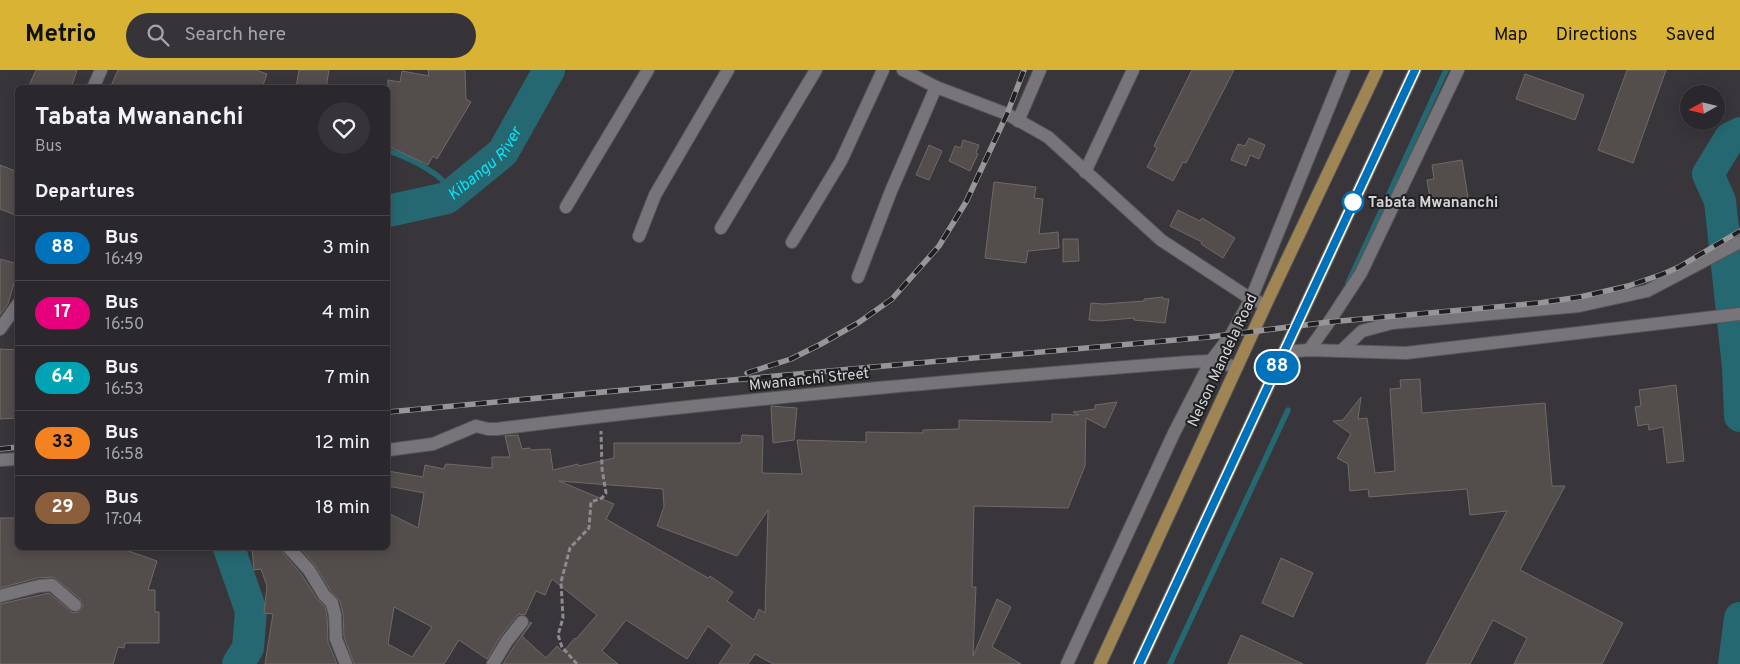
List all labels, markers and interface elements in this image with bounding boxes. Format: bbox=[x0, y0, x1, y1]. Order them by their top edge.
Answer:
search box bbox=[126, 13, 476, 58]
text: Metrio bbox=[25, 20, 96, 50]
icon: search bbox=[144, 21, 172, 49]
text: Search here bbox=[184, 23, 286, 47]
text: Map bbox=[1494, 24, 1528, 47]
text: Directions bbox=[1556, 24, 1638, 47]
text: Saved bbox=[1666, 24, 1715, 47]
north arrow bbox=[1680, 85, 1725, 130]
map controls bbox=[1680, 85, 1725, 130]
button: heart bbox=[318, 102, 370, 154]
text: Tabata Mwananchi bbox=[35, 103, 244, 133]
water label: Kibangu River bbox=[444, 122, 528, 205]
text: Bus bbox=[35, 137, 62, 157]
text: Departures bbox=[35, 180, 135, 204]
marker: Tabata Mwananchi bbox=[1342, 191, 1364, 213]
place label: Tabata Mwananchi bbox=[1368, 194, 1498, 213]
text: Bus bbox=[105, 226, 139, 250]
text: 88 bbox=[51, 236, 74, 259]
text: 3 min bbox=[322, 236, 370, 260]
text: 16:49 bbox=[105, 250, 143, 270]
text: Bus bbox=[105, 291, 139, 315]
street label: Nelson Mandela Road bbox=[1184, 291, 1263, 430]
text: 17 bbox=[54, 301, 71, 324]
text: 4 min bbox=[322, 301, 370, 325]
text: 16:50 bbox=[105, 315, 144, 335]
line badge: 88 bbox=[1254, 351, 1300, 383]
text: 88 bbox=[1266, 355, 1288, 378]
text: Bus bbox=[105, 356, 139, 380]
street label: Mwananchi Street bbox=[748, 365, 870, 396]
text: 64 bbox=[51, 366, 74, 389]
text: 7 min bbox=[325, 366, 370, 390]
text: 16:53 bbox=[105, 380, 144, 400]
text: Bus bbox=[105, 421, 139, 445]
text: 33 bbox=[52, 431, 73, 454]
text: 12 min bbox=[315, 431, 370, 455]
text: 16:58 bbox=[105, 445, 144, 465]
text: Bus bbox=[105, 486, 139, 510]
text: 29 bbox=[51, 496, 74, 519]
text: 18 min bbox=[315, 496, 370, 520]
text: 17:04 bbox=[105, 510, 142, 530]

